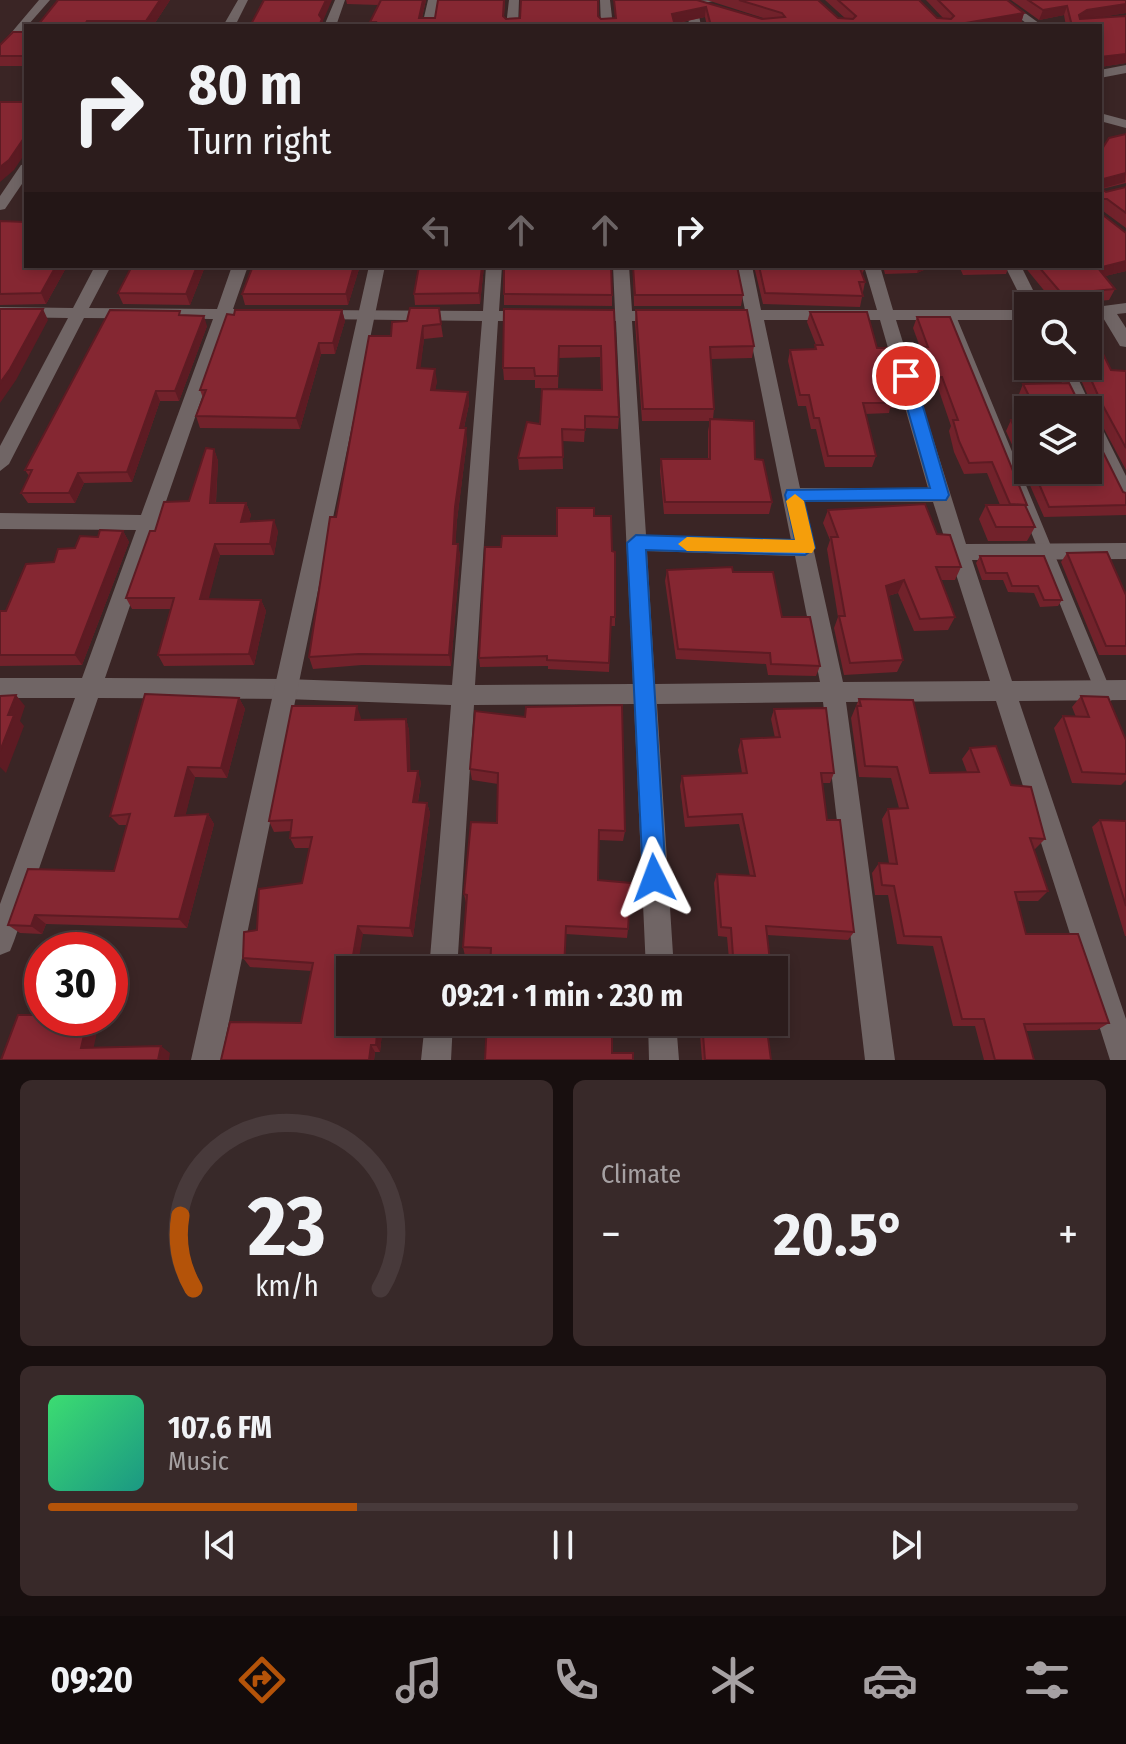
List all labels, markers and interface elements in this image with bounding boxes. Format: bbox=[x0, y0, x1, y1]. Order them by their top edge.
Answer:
text: 80 m bbox=[188, 52, 303, 119]
icon: right bbox=[56, 56, 160, 160]
text: Turn right bbox=[188, 120, 331, 164]
icon: left bbox=[415, 208, 459, 252]
icon: ahead bbox=[499, 208, 543, 252]
icon: ahead bbox=[583, 208, 627, 252]
icon: right bbox=[667, 208, 711, 252]
map controls bbox=[1014, 292, 1102, 484]
button: search bbox=[1014, 292, 1102, 380]
pin bbox=[872, 342, 940, 410]
icon: arrive bbox=[884, 354, 928, 398]
button: layers bbox=[1014, 396, 1102, 484]
position arrow bbox=[612, 836, 696, 920]
speed limit sign: 30 bbox=[24, 932, 128, 1036]
text: 09:21 · 1 min · 230 m bbox=[441, 978, 683, 1014]
text: Climate bbox=[601, 1159, 681, 1190]
text: 23 bbox=[247, 1177, 325, 1277]
text: 20.5° bbox=[774, 1199, 905, 1271]
text: − bbox=[601, 1208, 621, 1261]
text: + bbox=[1058, 1208, 1078, 1261]
text: km/h bbox=[255, 1269, 318, 1304]
text: 107.6 FM bbox=[168, 1410, 272, 1446]
text: Music bbox=[168, 1446, 229, 1477]
icon: previous bbox=[198, 1523, 242, 1567]
icon: pause bbox=[541, 1523, 585, 1567]
icon: next bbox=[884, 1523, 928, 1567]
icon: directions bbox=[234, 1652, 290, 1708]
icon: music bbox=[391, 1652, 447, 1708]
icon: phone bbox=[548, 1652, 604, 1708]
icon: climate bbox=[705, 1652, 761, 1708]
icon: car bbox=[862, 1652, 918, 1708]
icon: filters bbox=[1019, 1652, 1075, 1708]
text: 09:20 bbox=[51, 1658, 133, 1702]

